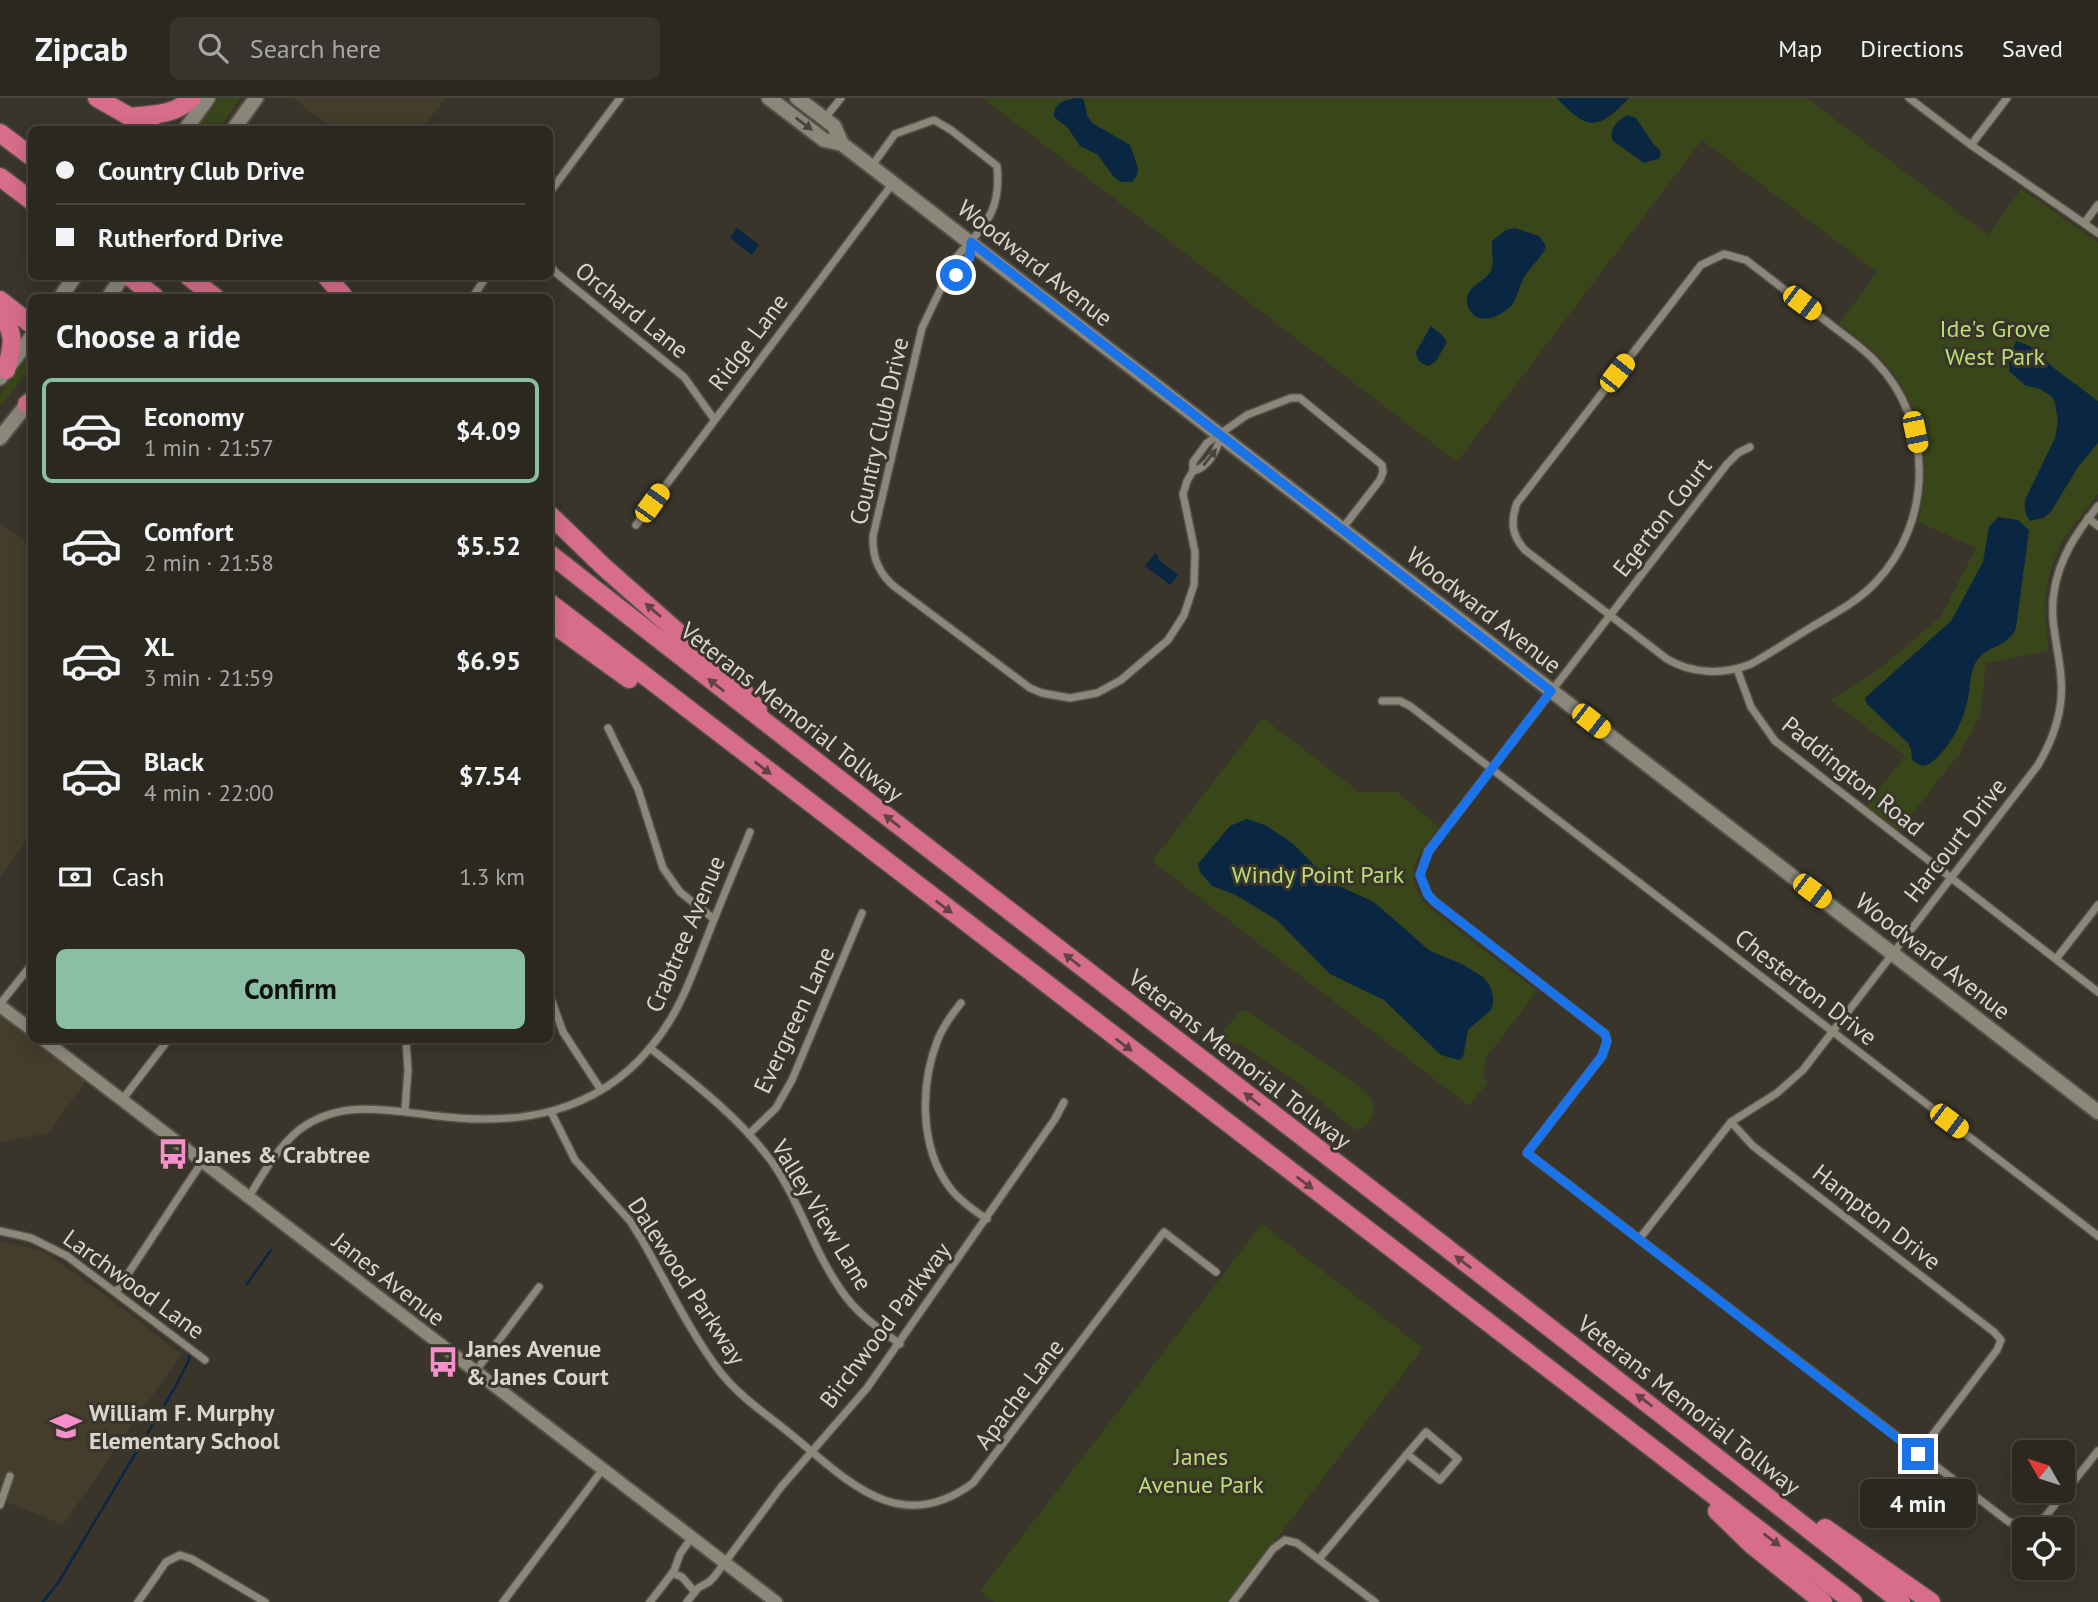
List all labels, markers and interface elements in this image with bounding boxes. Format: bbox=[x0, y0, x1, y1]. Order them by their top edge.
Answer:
search box bbox=[170, 17, 660, 80]
text: Zipcab bbox=[35, 27, 128, 70]
icon: search bbox=[194, 29, 232, 67]
text: Search here bbox=[250, 32, 381, 65]
text: Map bbox=[1778, 33, 1822, 64]
text: Directions bbox=[1860, 33, 1964, 64]
text: Saved bbox=[2002, 33, 2063, 64]
one-way arrow bbox=[795, 117, 813, 131]
text: Country Club Drive bbox=[98, 154, 305, 187]
street label: Woodward Avenue bbox=[951, 193, 1119, 333]
text: Rutherford Drive bbox=[98, 221, 283, 254]
street label: Orchard Lane bbox=[569, 255, 695, 365]
route start bbox=[940, 259, 972, 291]
car bbox=[1779, 282, 1826, 324]
street label: Ridge Lane bbox=[701, 287, 795, 397]
park label: Ide's Grove West Park bbox=[1940, 313, 2050, 372]
text: Choose a ride bbox=[56, 315, 241, 357]
street label: Country Club Drive bbox=[842, 334, 916, 528]
car bbox=[1596, 350, 1639, 396]
icon: car bbox=[60, 399, 123, 462]
text: Economy bbox=[144, 400, 244, 433]
car bbox=[1901, 409, 1930, 455]
text: $4.09 bbox=[456, 414, 521, 447]
text: 1 min · 21:57 bbox=[144, 433, 274, 462]
one-way arrow bbox=[1203, 448, 1218, 466]
street label: Egerton Court bbox=[1606, 451, 1718, 583]
car bbox=[632, 480, 673, 526]
icon: car bbox=[60, 514, 123, 577]
text: Comfort bbox=[144, 515, 234, 548]
text: $5.52 bbox=[456, 529, 521, 562]
street label: Woodward Avenue bbox=[1400, 540, 1568, 680]
text: 2 min · 21:58 bbox=[144, 548, 274, 577]
one-way arrow bbox=[645, 603, 662, 618]
street label: Veterans Memorial Tollway bbox=[673, 615, 910, 809]
icon: car bbox=[60, 629, 123, 692]
text: XL bbox=[144, 630, 174, 663]
text: $6.95 bbox=[456, 644, 521, 677]
text: 3 min · 21:59 bbox=[144, 663, 274, 692]
one-way arrow bbox=[708, 677, 726, 692]
car bbox=[1568, 700, 1615, 742]
street label: Paddington Road bbox=[1776, 709, 1930, 843]
icon: car bbox=[60, 744, 123, 807]
text: Black bbox=[144, 745, 204, 778]
text: $7.54 bbox=[459, 759, 521, 792]
one-way arrow bbox=[754, 761, 773, 775]
street label: Harcourt Drive bbox=[1897, 772, 2013, 908]
text: 4 min · 22:00 bbox=[144, 778, 274, 807]
one-way arrow bbox=[882, 814, 901, 828]
street label: Crabtree Avenue bbox=[638, 851, 732, 1017]
icon: cash bbox=[56, 858, 94, 896]
park label: Windy Point Park bbox=[1232, 859, 1405, 890]
text: Cash bbox=[112, 860, 164, 893]
text: 1.3 km bbox=[459, 862, 525, 891]
car bbox=[1789, 870, 1836, 912]
street label: Woodward Avenue bbox=[1849, 886, 2017, 1026]
one-way arrow bbox=[934, 899, 952, 914]
street label: Chesterton Drive bbox=[1729, 922, 1883, 1052]
street label: Evergreen Lane bbox=[746, 942, 842, 1098]
button: Confirm bbox=[56, 949, 525, 1029]
one-way arrow bbox=[1063, 953, 1081, 968]
street label: Veterans Memorial Tollway bbox=[1121, 962, 1358, 1156]
one-way arrow bbox=[1115, 1038, 1133, 1052]
one-way arrow bbox=[1243, 1092, 1261, 1107]
car bbox=[1926, 1100, 1973, 1142]
street label: Valley View Lane bbox=[764, 1133, 879, 1296]
bus stop icon: Janes & Crabtree bbox=[156, 1137, 190, 1171]
place label: Janes & Crabtree bbox=[195, 1139, 370, 1170]
street label: Hampton Drive bbox=[1807, 1157, 1947, 1277]
one-way arrow bbox=[1296, 1176, 1314, 1190]
street label: Dalewood Parkway bbox=[621, 1191, 753, 1371]
street label: Larchwood Lane bbox=[57, 1222, 211, 1346]
street label: Janes Avenue bbox=[326, 1225, 452, 1333]
street label: Birchwood Parkway bbox=[812, 1236, 958, 1414]
one-way arrow bbox=[1454, 1256, 1472, 1270]
street label: Veterans Memorial Tollway bbox=[1570, 1308, 1807, 1502]
place label: Janes Avenue & Janes Court bbox=[465, 1333, 609, 1392]
street label: Apache Lane bbox=[967, 1333, 1071, 1455]
bus stop icon: Janes Avenue & Janes Court bbox=[426, 1345, 460, 1379]
one-way arrow bbox=[1635, 1393, 1653, 1408]
place label: William F. Murphy Elementary School bbox=[89, 1397, 281, 1456]
school or university icon: William F. Murphy Elementary School bbox=[49, 1409, 83, 1443]
route end bbox=[1902, 1438, 1934, 1470]
north arrow bbox=[2012, 1440, 2076, 1503]
map controls bbox=[2012, 1440, 2075, 1580]
park label: Janes Avenue Park bbox=[1138, 1441, 1264, 1500]
callout: 4 min bbox=[1860, 1478, 1976, 1528]
text: 4 min bbox=[1890, 1489, 1946, 1518]
button: locate bbox=[2012, 1517, 2075, 1580]
one-way arrow bbox=[1763, 1533, 1781, 1547]

